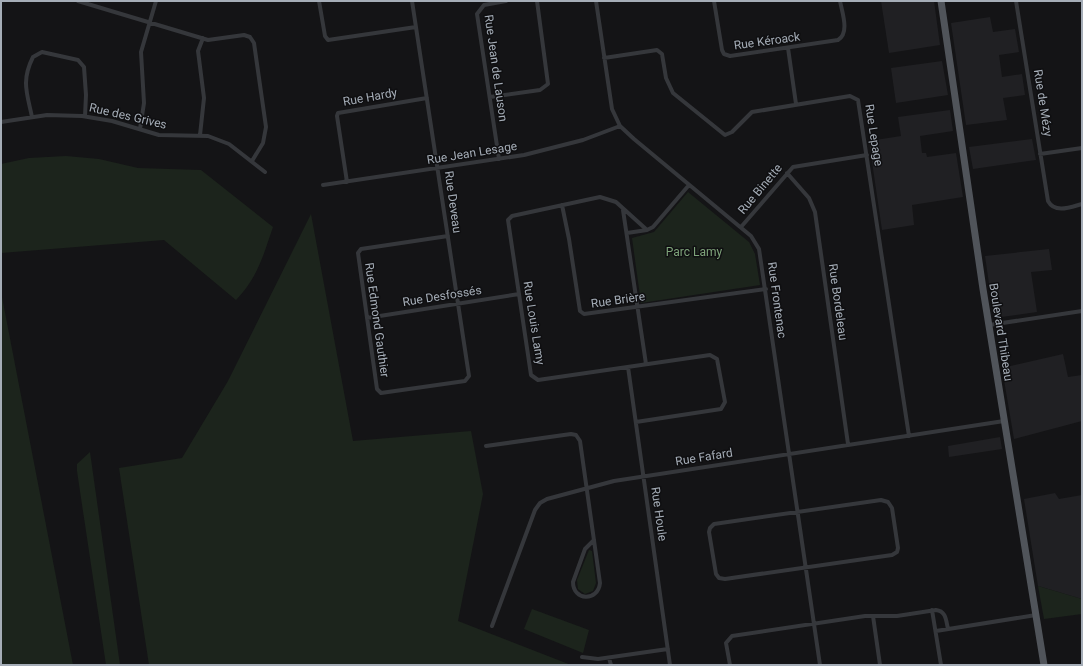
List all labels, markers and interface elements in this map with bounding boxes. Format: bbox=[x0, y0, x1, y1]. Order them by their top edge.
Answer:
street label: Rue Jean de Lauson bbox=[482, 14, 510, 122]
street label: Rue Kéroack bbox=[733, 29, 802, 53]
street label: Rue de Mézy bbox=[1031, 68, 1055, 138]
street label: Rue Hardy bbox=[342, 85, 399, 109]
street label: Rue des Grives bbox=[88, 100, 168, 132]
street label: Rue Lepage bbox=[862, 103, 886, 167]
street label: Rue Jean Lesage bbox=[426, 139, 518, 167]
street label: Rue Binette bbox=[735, 161, 785, 217]
street label: Rue Deveau bbox=[442, 170, 464, 234]
park label: Parc Lamy bbox=[666, 245, 723, 259]
street label: Rue Frontenac bbox=[765, 261, 789, 339]
street label: Rue Edmond Gauthier bbox=[362, 262, 392, 378]
street label: Rue Bordeleau bbox=[826, 263, 850, 341]
street label: Rue Louis Lamy bbox=[520, 280, 548, 366]
street label: Boulevard Thibeau bbox=[986, 282, 1016, 382]
street label: Rue Desfossés bbox=[402, 283, 482, 309]
street label: Rue Brière bbox=[590, 289, 646, 311]
street label: Rue Fafard bbox=[674, 446, 734, 468]
street label: Rue Houle bbox=[648, 486, 670, 542]

